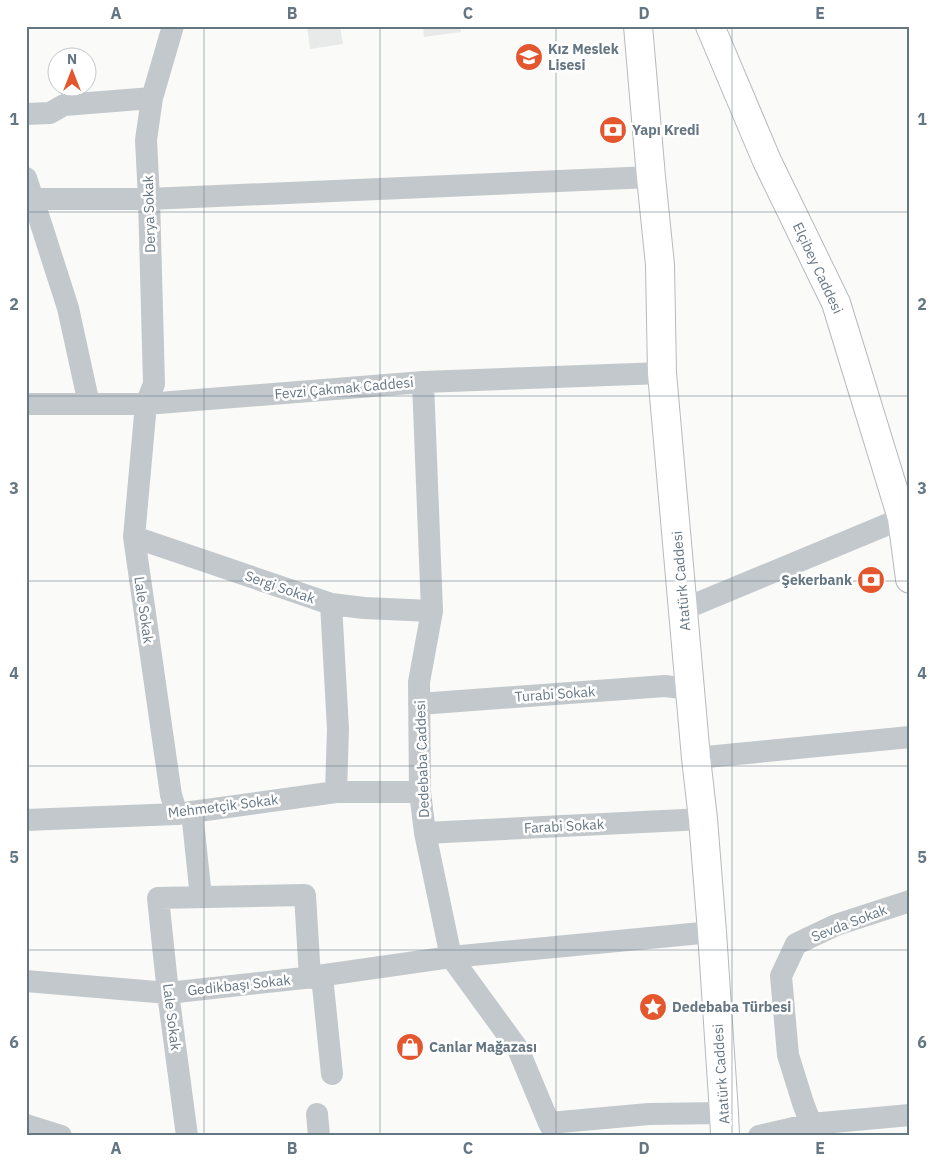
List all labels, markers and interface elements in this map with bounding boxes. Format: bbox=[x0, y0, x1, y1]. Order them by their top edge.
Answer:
text: A bbox=[111, 3, 122, 23]
text: B bbox=[287, 3, 298, 23]
text: C bbox=[463, 3, 473, 23]
text: D bbox=[638, 3, 650, 23]
text: E bbox=[815, 3, 825, 23]
place label: Kız Meslek Lisesi bbox=[548, 40, 620, 74]
school or university icon: Kız Meslek Lisesi bbox=[514, 42, 544, 72]
north arrow bbox=[48, 48, 98, 98]
text: N bbox=[67, 50, 77, 68]
text: 1 bbox=[9, 109, 19, 129]
text: 1 bbox=[917, 109, 927, 129]
bank icon: Yapı Kredi bbox=[598, 115, 628, 145]
place label: Yapı Kredi bbox=[632, 121, 700, 139]
street label: Derya Sokak bbox=[139, 174, 159, 253]
street label: Elçibey Caddesi bbox=[789, 219, 847, 317]
text: 2 bbox=[9, 294, 19, 314]
text: 2 bbox=[917, 294, 927, 314]
street label: Fevzi Çakmak Caddesi bbox=[274, 373, 414, 403]
text: 3 bbox=[9, 478, 19, 498]
text: 3 bbox=[917, 478, 927, 498]
street label: Atatürk Caddesi bbox=[668, 530, 694, 632]
bank icon: Şekerbank bbox=[856, 565, 886, 595]
street label: Sergi Sokak bbox=[243, 567, 318, 608]
place label: Şekerbank bbox=[781, 571, 853, 589]
street label: Lale Sokak bbox=[130, 575, 158, 645]
text: 4 bbox=[9, 663, 19, 683]
text: 4 bbox=[917, 663, 927, 683]
street label: Turabi Sokak bbox=[514, 682, 597, 706]
street label: Dedebaba Caddesi bbox=[411, 700, 433, 818]
street label: Mehmetçik Sokak bbox=[167, 790, 280, 822]
street label: Farabi Sokak bbox=[523, 815, 605, 837]
text: 5 bbox=[9, 847, 19, 867]
text: 5 bbox=[917, 847, 927, 867]
street label: Sevda Sokak bbox=[809, 900, 890, 946]
street label: Gedikbaşı Sokak bbox=[186, 971, 292, 999]
street label: Lale Sokak bbox=[159, 982, 185, 1052]
place icon: Dedebaba Türbesi bbox=[638, 992, 668, 1022]
place label: Dedebaba Türbesi bbox=[672, 998, 791, 1016]
street label: Atatürk Caddesi bbox=[709, 1023, 733, 1125]
text: 6 bbox=[9, 1032, 19, 1052]
shop icon: Canlar Mağazası bbox=[395, 1032, 425, 1062]
text: 6 bbox=[917, 1032, 927, 1052]
place label: Canlar Mağazası bbox=[429, 1038, 537, 1056]
text: A bbox=[111, 1138, 122, 1158]
text: B bbox=[287, 1138, 298, 1158]
text: C bbox=[463, 1138, 473, 1158]
text: D bbox=[638, 1138, 650, 1158]
text: E bbox=[815, 1138, 825, 1158]

